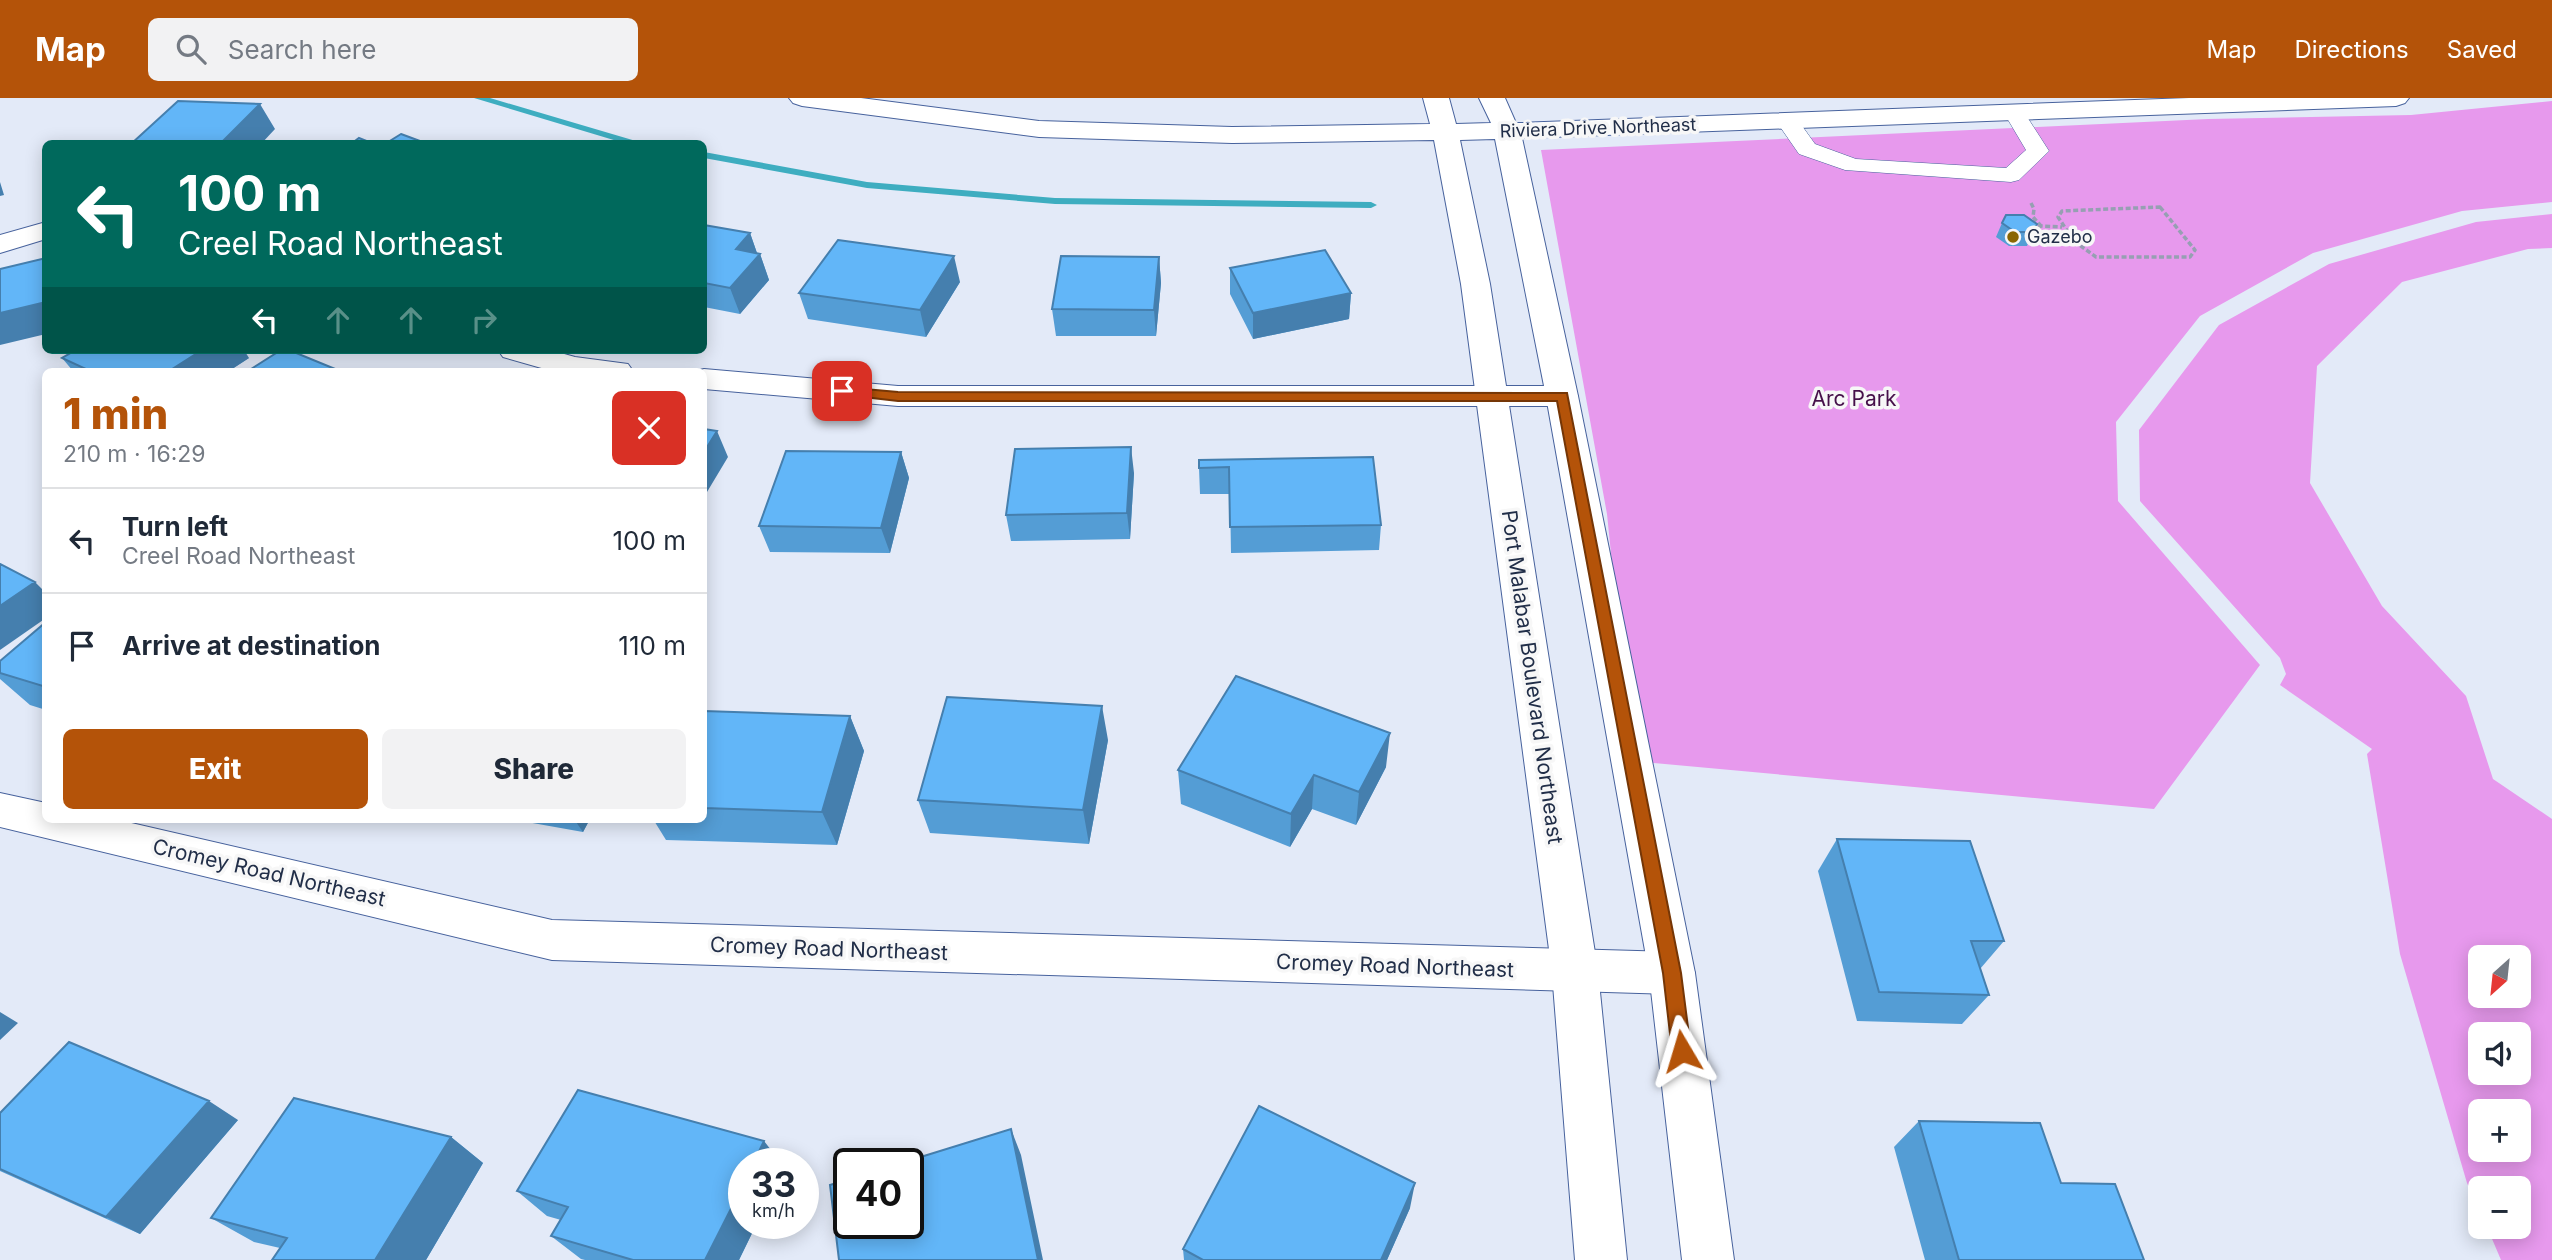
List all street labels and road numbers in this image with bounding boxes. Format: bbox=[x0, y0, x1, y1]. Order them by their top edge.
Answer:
street label: Riviera Drive Northeast bbox=[1499, 114, 1697, 141]
street label: Port Malabar Boulevard Northeast bbox=[1497, 508, 1568, 846]
street label: Cromey Road Northeast bbox=[150, 834, 388, 912]
street label: Cromey Road Northeast bbox=[710, 932, 949, 965]
street label: Cromey Road Northeast bbox=[1276, 949, 1515, 982]

